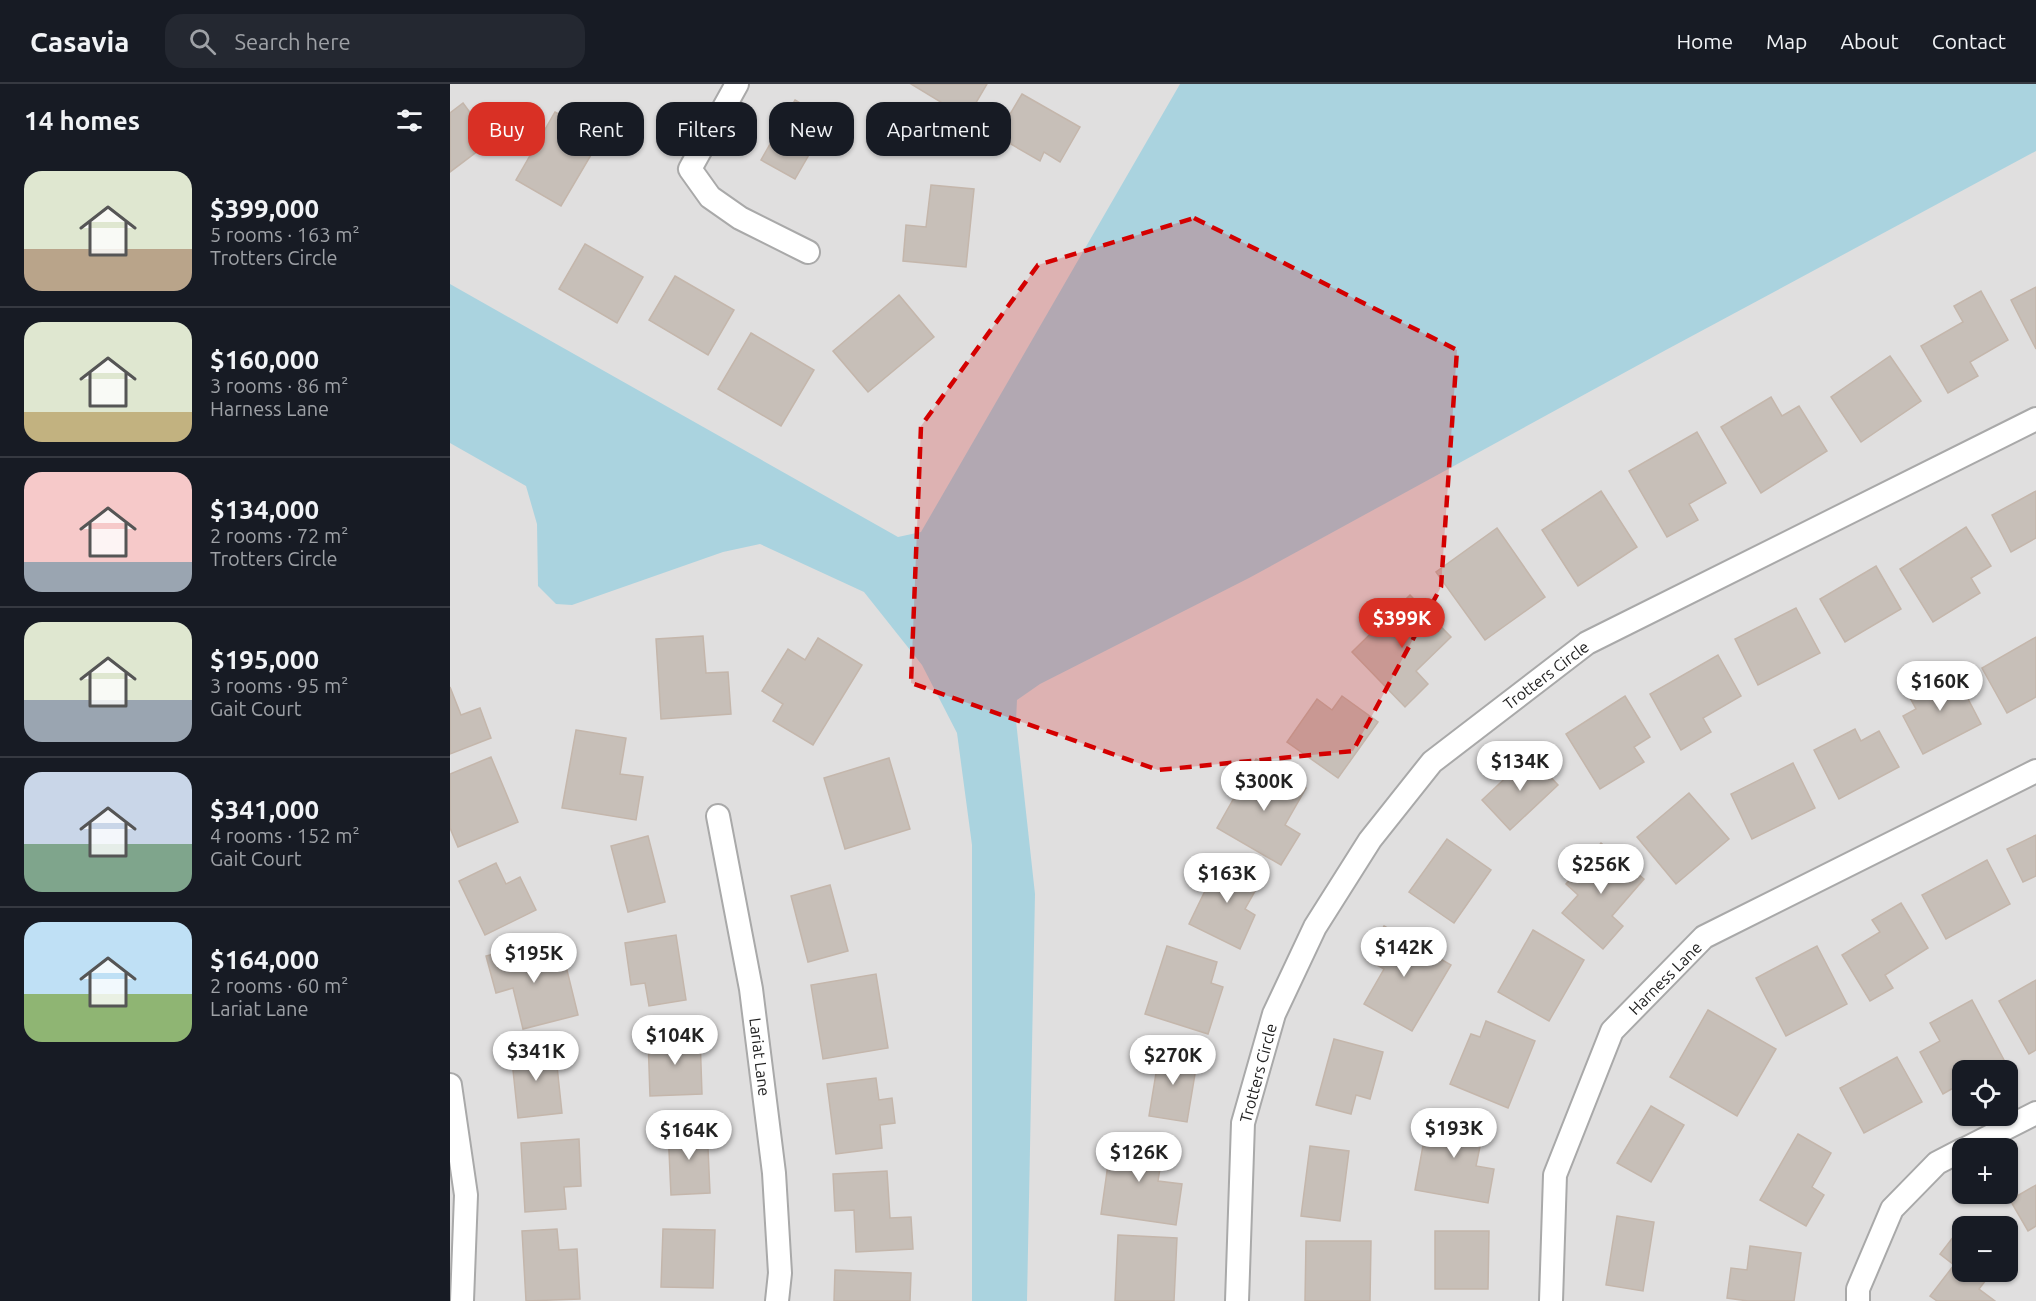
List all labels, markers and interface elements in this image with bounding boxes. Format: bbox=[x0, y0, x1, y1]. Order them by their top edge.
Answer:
search box bbox=[165, 14, 585, 68]
icon: search bbox=[186, 25, 219, 58]
text: Casavia bbox=[30, 26, 129, 57]
text: Search here bbox=[234, 29, 351, 54]
text: Home bbox=[1676, 29, 1733, 53]
text: Map bbox=[1766, 29, 1807, 53]
text: About bbox=[1840, 29, 1899, 53]
text: Contact bbox=[1932, 29, 2006, 53]
chip: Buy bbox=[468, 102, 545, 156]
chip: Rent bbox=[557, 102, 644, 156]
chip: Filters bbox=[656, 102, 757, 156]
chip: New bbox=[769, 102, 854, 156]
chip: Apartment bbox=[866, 102, 1011, 156]
icon: filters bbox=[393, 104, 426, 137]
text: 14 homes bbox=[24, 106, 140, 135]
text: $399,000 bbox=[210, 194, 319, 223]
icon: home bbox=[72, 195, 144, 267]
text: 5 rooms · 163 m² bbox=[210, 223, 360, 246]
text: Trotters Circle bbox=[210, 246, 338, 269]
text: $160,000 bbox=[210, 345, 319, 374]
icon: home bbox=[72, 346, 144, 418]
text: 3 rooms · 86 m² bbox=[210, 374, 348, 397]
text: Harness Lane bbox=[210, 397, 329, 420]
text: $134,000 bbox=[210, 495, 319, 524]
icon: home bbox=[72, 496, 144, 568]
text: 2 rooms · 72 m² bbox=[210, 524, 348, 547]
text: Trotters Circle bbox=[210, 547, 338, 570]
pin: $399K bbox=[1360, 598, 1444, 649]
text: $399K bbox=[1373, 606, 1431, 629]
street label: Trotters Circle bbox=[1500, 637, 1592, 713]
text: $195,000 bbox=[210, 645, 319, 674]
icon: home bbox=[72, 646, 144, 718]
pin: $160K bbox=[1898, 661, 1982, 712]
text: $160K bbox=[1911, 669, 1969, 692]
text: 3 rooms · 95 m² bbox=[210, 674, 348, 697]
text: Gait Court bbox=[210, 697, 302, 720]
pin: $134K bbox=[1478, 741, 1562, 792]
text: $134K bbox=[1491, 749, 1549, 772]
pin: $300K bbox=[1222, 761, 1306, 812]
text: $300K bbox=[1235, 769, 1293, 792]
text: $341,000 bbox=[210, 795, 319, 824]
icon: home bbox=[72, 796, 144, 868]
text: 4 rooms · 152 m² bbox=[210, 824, 360, 847]
pin: $256K bbox=[1559, 844, 1643, 895]
text: Gait Court bbox=[210, 847, 302, 870]
text: $256K bbox=[1572, 852, 1630, 875]
pin: $163K bbox=[1185, 853, 1269, 904]
text: $163K bbox=[1198, 861, 1256, 884]
pin: $142K bbox=[1362, 927, 1446, 978]
pin: $195K bbox=[492, 933, 576, 984]
text: $142K bbox=[1375, 935, 1433, 958]
street label: Harness Lane bbox=[1625, 938, 1705, 1018]
text: $195K bbox=[505, 941, 563, 964]
text: $164,000 bbox=[210, 945, 319, 974]
icon: home bbox=[72, 946, 144, 1018]
text: 2 rooms · 60 m² bbox=[210, 974, 348, 997]
text: Lariat Lane bbox=[210, 997, 309, 1020]
pin: $104K bbox=[633, 1015, 717, 1066]
street label: Lariat Lane bbox=[746, 1017, 774, 1097]
street label: Trotters Circle bbox=[1236, 1021, 1280, 1125]
text: $104K bbox=[646, 1023, 704, 1046]
pin: $341K bbox=[494, 1031, 578, 1082]
pin: $270K bbox=[1131, 1035, 1215, 1086]
text: $341K bbox=[507, 1039, 565, 1062]
text: $270K bbox=[1144, 1043, 1202, 1066]
map controls bbox=[1952, 1060, 2018, 1282]
button: locate bbox=[1952, 1060, 2018, 1126]
pin: $193K bbox=[1412, 1108, 1496, 1159]
pin: $164K bbox=[647, 1110, 731, 1161]
text: $193K bbox=[1425, 1116, 1483, 1139]
text: $164K bbox=[660, 1118, 718, 1141]
pin: $126K bbox=[1097, 1132, 1181, 1183]
button: + bbox=[1952, 1138, 2018, 1204]
text: $126K bbox=[1110, 1140, 1168, 1163]
button: − bbox=[1952, 1216, 2018, 1282]

